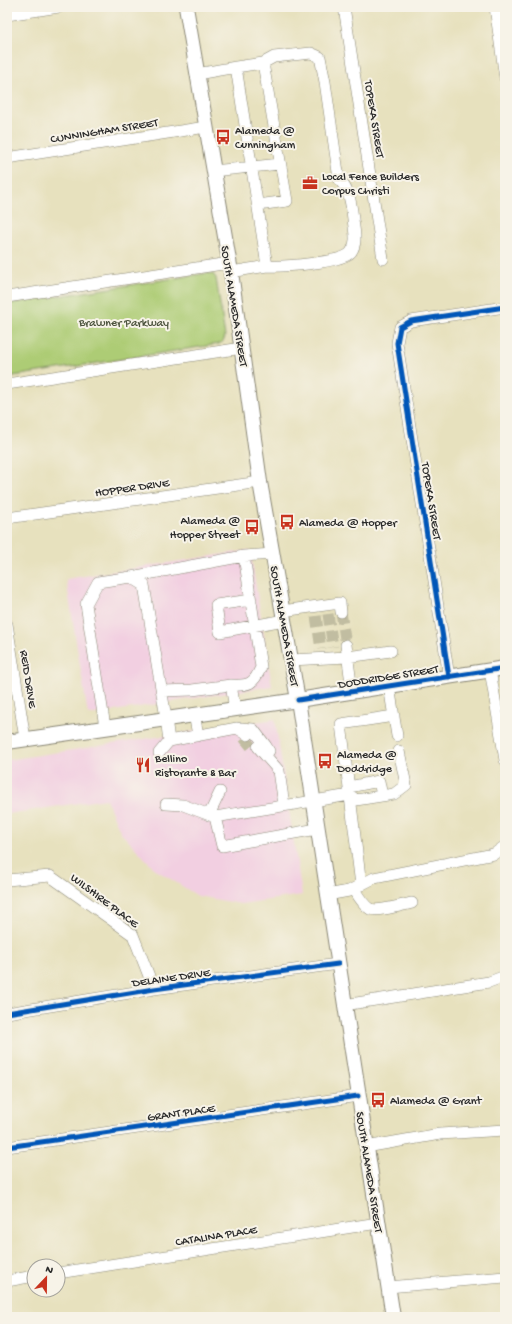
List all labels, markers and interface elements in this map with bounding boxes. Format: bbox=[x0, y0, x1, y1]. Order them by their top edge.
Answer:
street label: TOPEKA STREET bbox=[360, 78, 386, 161]
street label: CUNNINGHAM STREET bbox=[50, 116, 160, 147]
place label: Alameda @ Cunningham bbox=[235, 125, 296, 153]
bus stop icon: Alameda @ Cunningham bbox=[214, 128, 232, 146]
place label: Local Fence Builders Corpus Christi bbox=[322, 171, 419, 199]
office icon: Local Fence Builders Corpus Christi bbox=[301, 174, 319, 192]
street label: SOUTH ALAMEDA STREET bbox=[217, 245, 250, 369]
park label: Brawner Parkway bbox=[78, 317, 169, 331]
street label: TOPEKA STREET bbox=[417, 460, 443, 543]
street label: HOPPER DRIVE bbox=[94, 477, 171, 501]
bus stop icon: Alameda @ Hopper bbox=[278, 513, 296, 531]
place label: Alameda @ Hopper Street bbox=[170, 515, 241, 543]
place label: Alameda @ Hopper bbox=[299, 517, 398, 531]
bus stop icon: Alameda @ Hopper Street bbox=[243, 518, 261, 536]
street label: SOUTH ALAMEDA STREET bbox=[266, 565, 301, 689]
street label: REID DRIVE bbox=[16, 649, 39, 710]
street label: DODDRIDGE STREET bbox=[336, 663, 441, 693]
place label: Alameda @ Doddridge bbox=[336, 749, 397, 777]
bus stop icon: Alameda @ Doddridge bbox=[316, 752, 334, 770]
place label: Bellino Ristorante & Bar bbox=[154, 753, 237, 781]
restaurant icon: Bellino Ristorante & Bar bbox=[134, 756, 152, 774]
street label: WILSHIRE PLACE bbox=[67, 871, 141, 932]
street label: DELAINE DRIVE bbox=[130, 966, 212, 992]
bus stop icon: Alameda @ Grant bbox=[369, 1091, 387, 1109]
place label: Alameda @ Grant bbox=[390, 1095, 483, 1109]
street label: GRANT PLACE bbox=[146, 1102, 217, 1126]
street label: SOUTH ALAMEDA STREET bbox=[352, 1111, 385, 1235]
street label: CATALINA PLACE bbox=[175, 1224, 259, 1250]
north arrow bbox=[26, 1258, 66, 1298]
text: N bbox=[43, 1264, 55, 1277]

